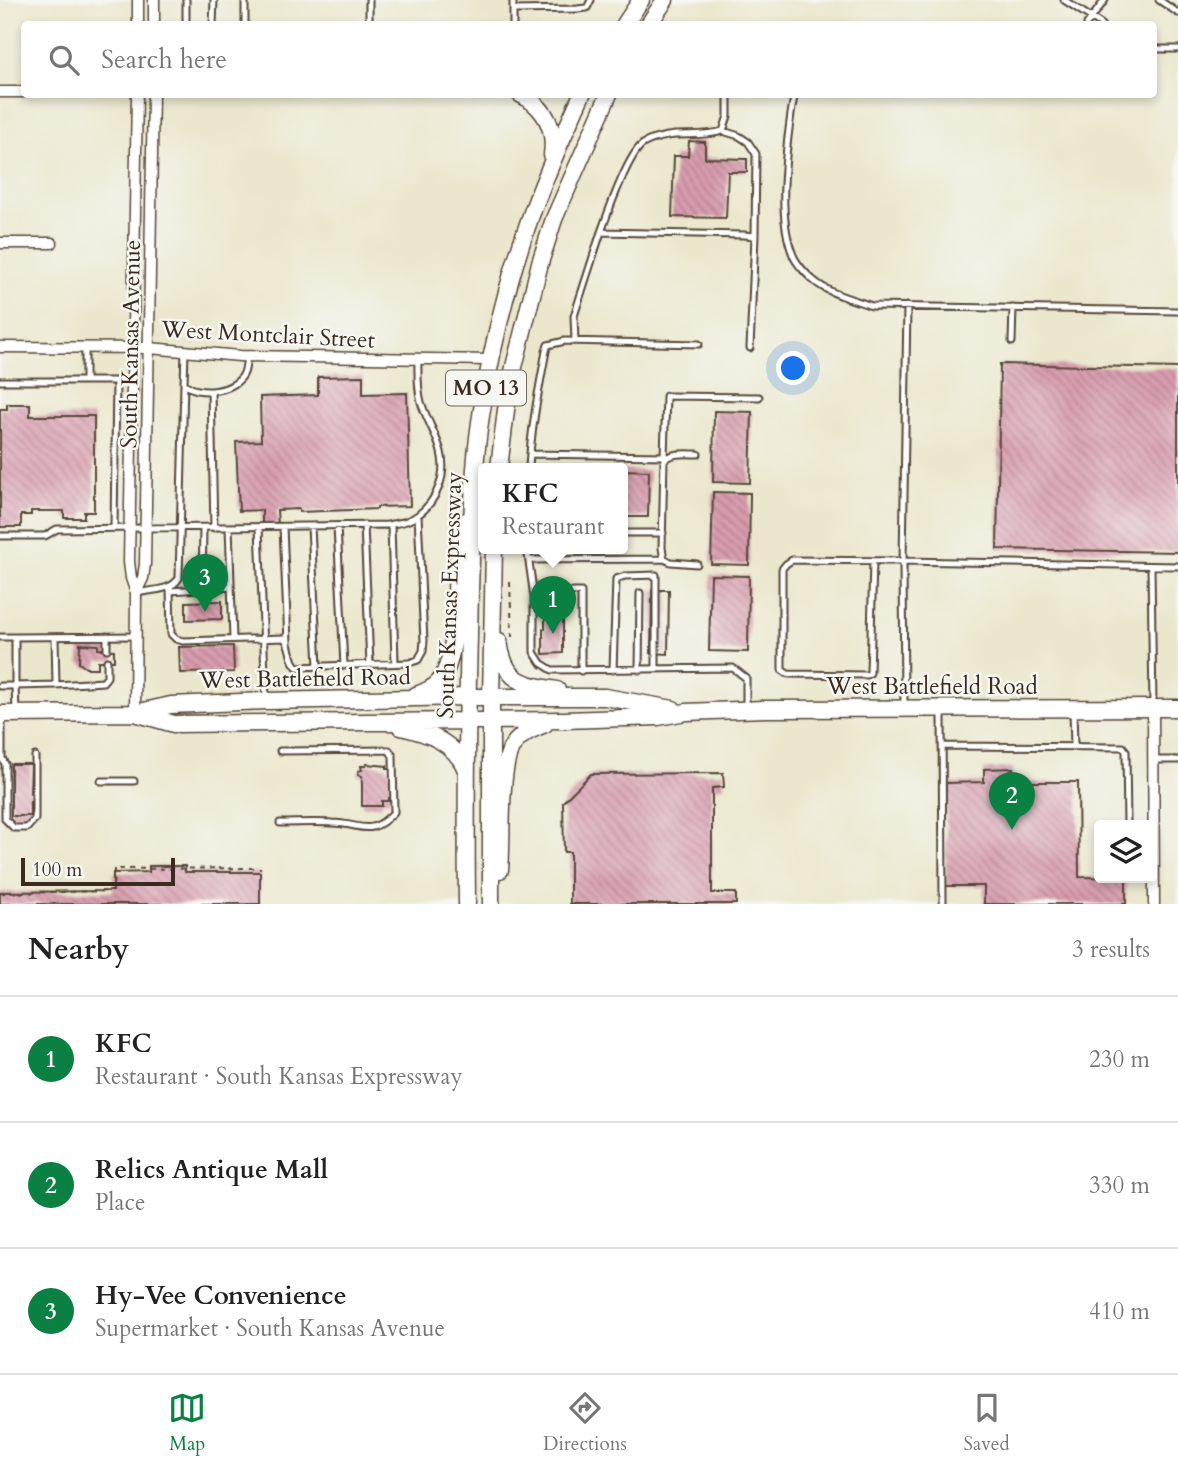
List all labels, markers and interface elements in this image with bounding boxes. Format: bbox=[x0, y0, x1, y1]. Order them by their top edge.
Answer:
search box bbox=[21, 21, 1157, 98]
icon: search bbox=[45, 41, 83, 79]
text: Search here bbox=[101, 42, 227, 77]
street label: South Kansas Avenue bbox=[113, 239, 148, 449]
street label: West Montclair Street bbox=[159, 313, 376, 356]
your location bbox=[776, 351, 810, 385]
road number: MO 13 bbox=[446, 370, 526, 406]
popup bbox=[478, 463, 628, 554]
street label: South Kansas Expressway bbox=[430, 471, 469, 719]
text: KFC bbox=[502, 476, 558, 511]
text: Restaurant bbox=[502, 511, 604, 542]
pin: 3 bbox=[182, 554, 228, 612]
pin: 1 bbox=[530, 576, 576, 634]
street label: West Battlefield Road bbox=[198, 661, 412, 696]
street label: West Battlefield Road bbox=[825, 671, 1039, 702]
pin: 2 bbox=[989, 772, 1035, 830]
map controls bbox=[1094, 820, 1157, 883]
button: layers bbox=[1094, 820, 1157, 883]
scale bar bbox=[21, 855, 175, 887]
text: 100 m bbox=[32, 857, 82, 883]
text: Nearby bbox=[28, 929, 129, 970]
text: 3 results bbox=[1072, 934, 1150, 965]
text: KFC bbox=[95, 1026, 152, 1061]
text: 1 bbox=[45, 1044, 57, 1075]
text: 230 m bbox=[1089, 1044, 1150, 1075]
text: Restaurant · South Kansas Expressway bbox=[95, 1061, 463, 1092]
text: Relics Antique Mall bbox=[95, 1152, 328, 1187]
text: 2 bbox=[45, 1170, 57, 1201]
text: 330 m bbox=[1089, 1170, 1150, 1201]
text: Place bbox=[95, 1187, 145, 1218]
text: Hy-Vee Convenience bbox=[95, 1278, 347, 1313]
text: 3 bbox=[45, 1296, 57, 1327]
text: 410 m bbox=[1089, 1296, 1150, 1327]
text: Supermarket · South Kansas Avenue bbox=[95, 1313, 445, 1344]
tab: Map bbox=[168, 1389, 206, 1457]
tab: Directions bbox=[543, 1389, 627, 1457]
tab: Saved bbox=[964, 1389, 1010, 1457]

